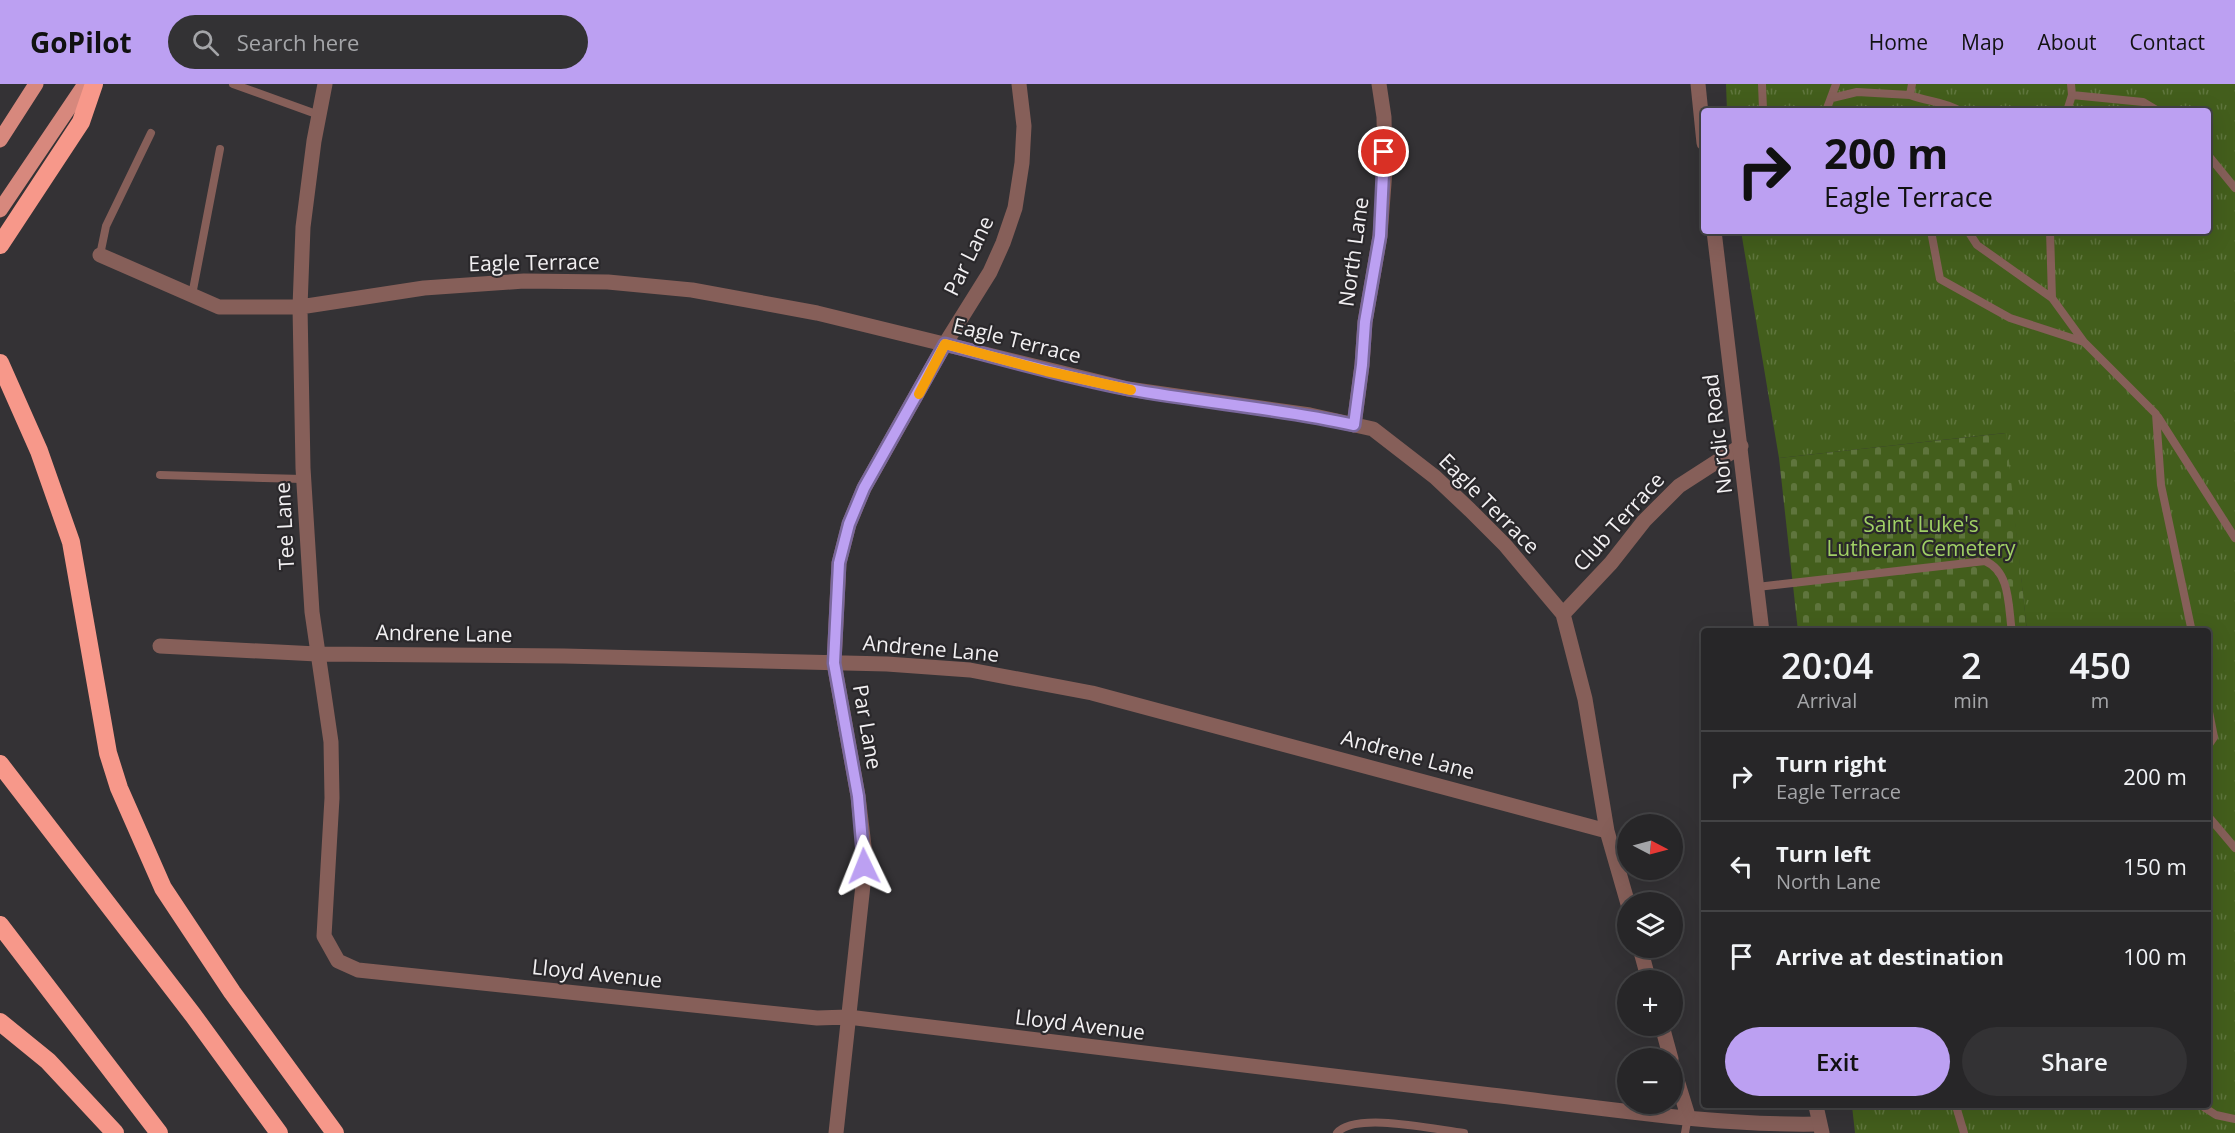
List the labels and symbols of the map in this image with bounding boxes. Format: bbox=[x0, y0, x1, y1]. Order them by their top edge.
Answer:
pin bbox=[1358, 126, 1409, 177]
street label: North Lane bbox=[1331, 195, 1375, 308]
street label: Par Lane bbox=[937, 211, 999, 300]
street label: Eagle Terrace bbox=[468, 247, 600, 277]
street label: Eagle Terrace bbox=[950, 311, 1084, 370]
street label: Nordic Road bbox=[1696, 372, 1738, 496]
street label: Eagle Terrace bbox=[1433, 447, 1546, 560]
street label: Club Terrace bbox=[1566, 466, 1670, 577]
street label: Tee Lane bbox=[268, 481, 300, 571]
park label: Saint Luke's Lutheran Cemetery bbox=[1826, 510, 2016, 562]
street label: Andrene Lane bbox=[375, 618, 513, 648]
street label: Andrene Lane bbox=[862, 628, 1000, 668]
street label: Par Lane bbox=[847, 682, 889, 771]
street label: Andrene Lane bbox=[1339, 723, 1478, 785]
north arrow bbox=[1617, 814, 1683, 880]
position arrow bbox=[832, 834, 896, 898]
street label: Lloyd Avenue bbox=[531, 952, 664, 994]
street label: Lloyd Avenue bbox=[1013, 1002, 1147, 1046]

